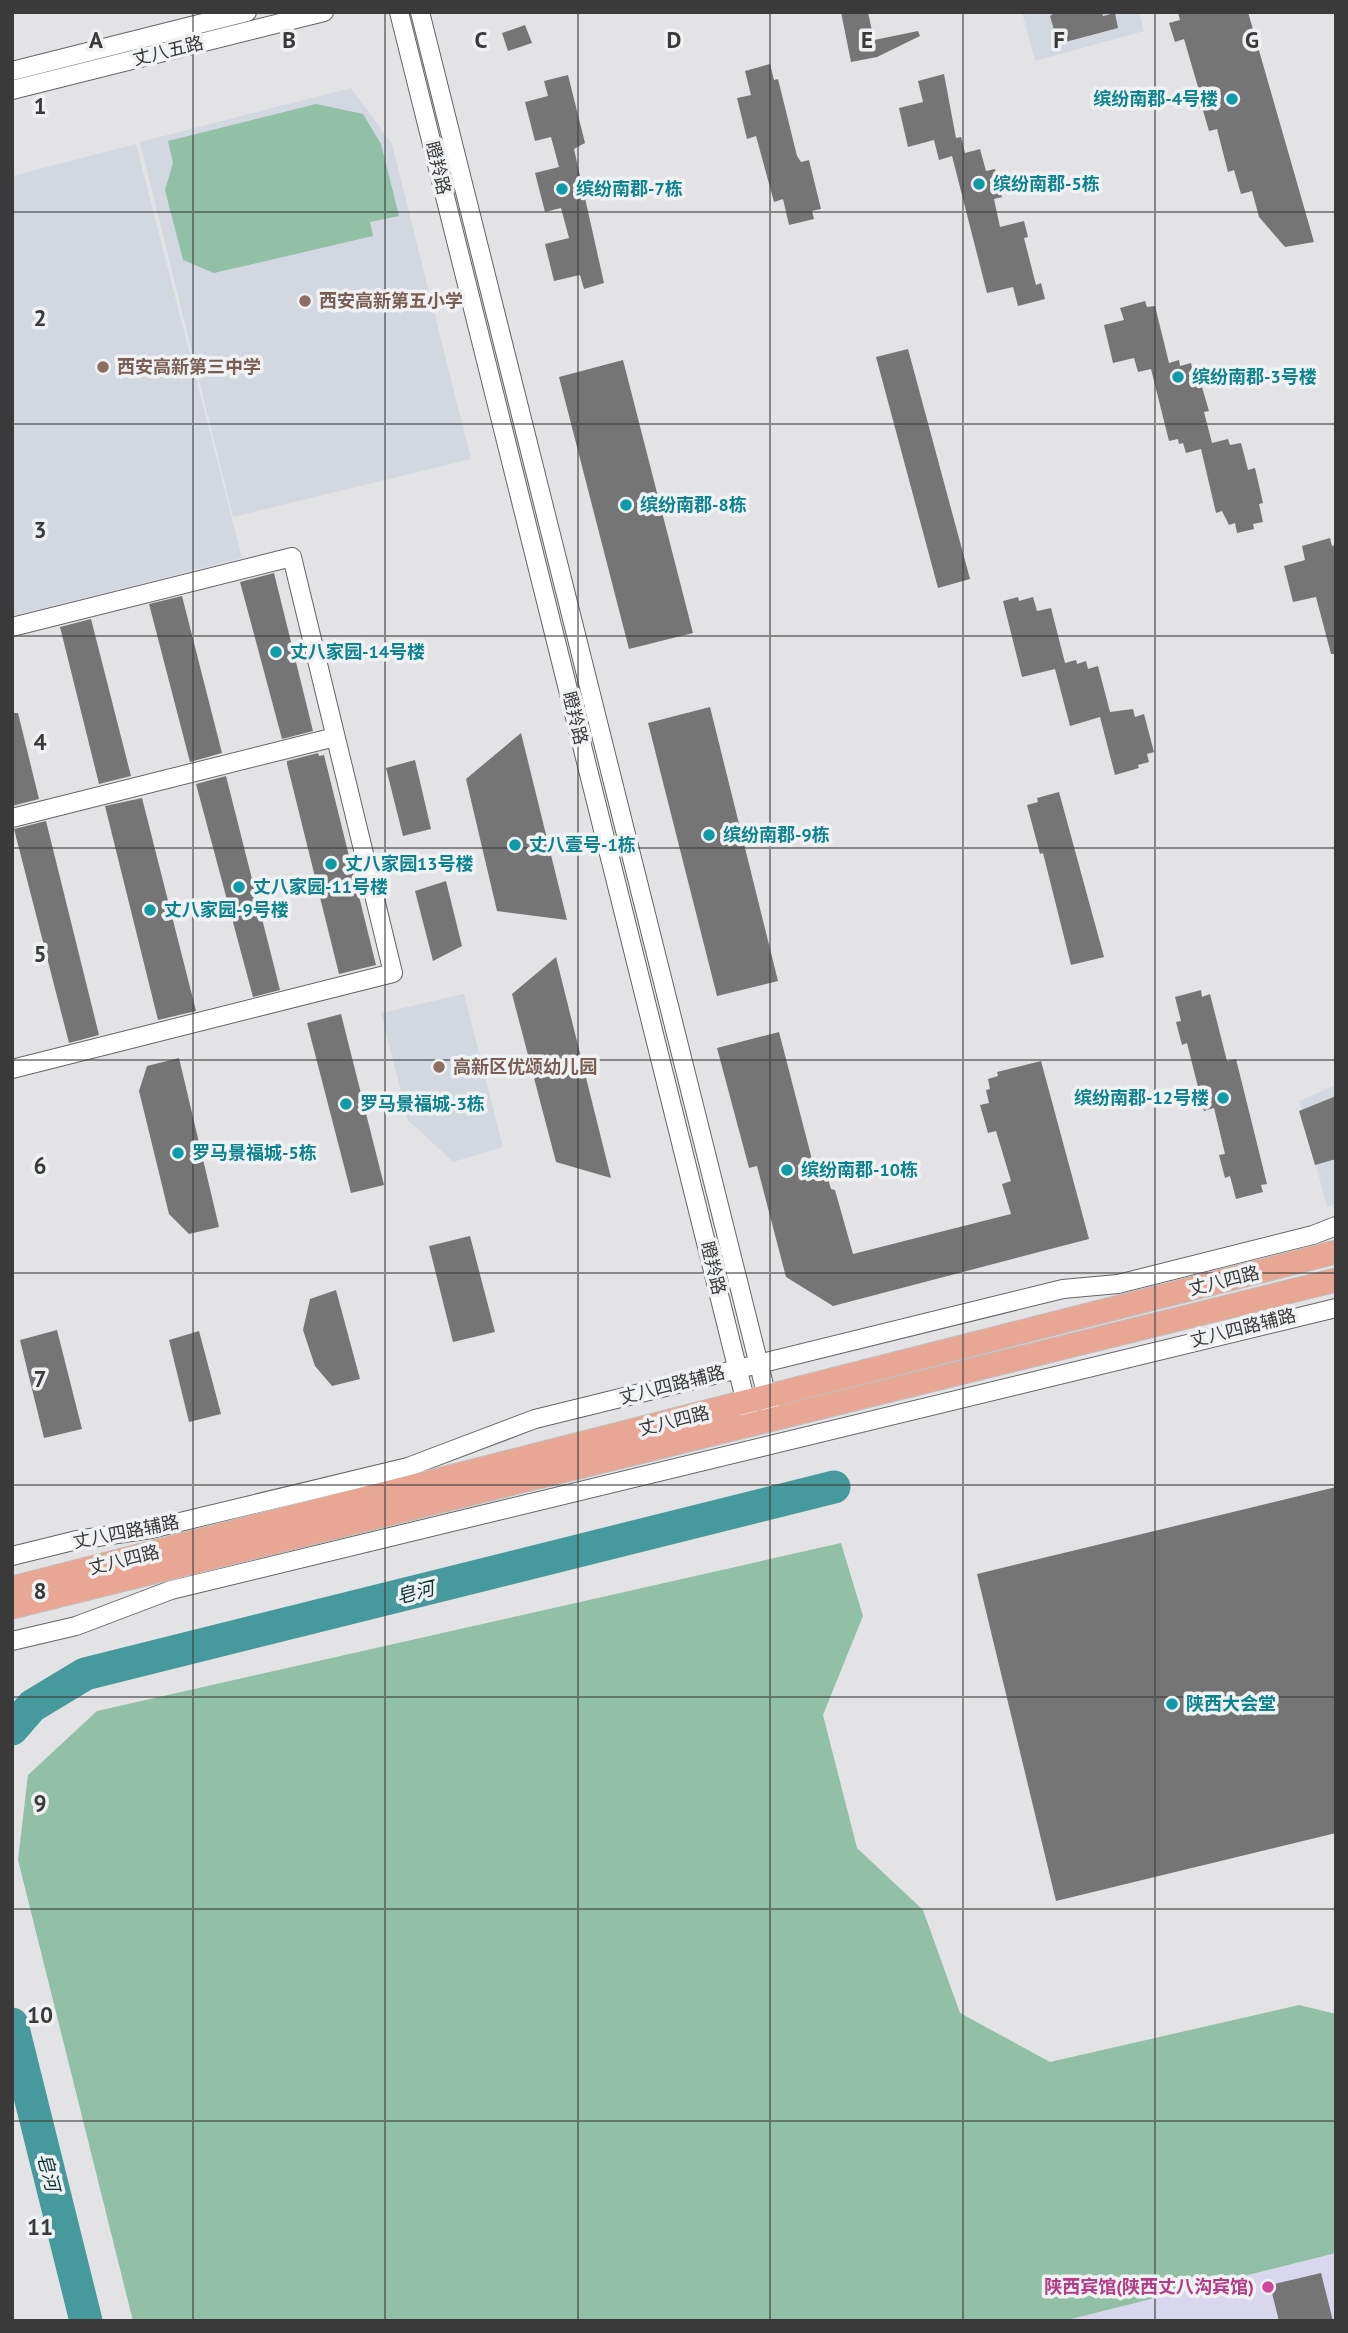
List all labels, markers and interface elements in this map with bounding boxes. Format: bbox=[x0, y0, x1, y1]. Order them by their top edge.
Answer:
text: A bbox=[89, 25, 103, 54]
text: B bbox=[282, 25, 296, 54]
text: C bbox=[475, 25, 488, 54]
text: D bbox=[667, 25, 681, 54]
text: E bbox=[861, 25, 873, 54]
text: F bbox=[1053, 25, 1065, 54]
text: G bbox=[1245, 25, 1259, 54]
street label: 丈八五路 bbox=[130, 31, 206, 70]
place label: 缤纷南郡-4号楼 bbox=[1093, 87, 1218, 110]
text: 1 bbox=[33, 91, 47, 120]
marker: 缤纷南郡-4号楼 bbox=[1224, 91, 1240, 107]
street label: 瞪羚路 bbox=[421, 139, 456, 197]
place label: 缤纷南郡-5栋 bbox=[993, 172, 1100, 195]
marker: 缤纷南郡-5栋 bbox=[971, 176, 987, 192]
place label: 缤纷南郡-7栋 bbox=[576, 177, 683, 200]
marker: 缤纷南郡-7栋 bbox=[554, 181, 570, 197]
place label: 西安高新第五小学 bbox=[319, 289, 463, 312]
marker: 西安高新第五小学 bbox=[297, 293, 313, 309]
text: 2 bbox=[33, 303, 47, 332]
place label: 西安高新第三中学 bbox=[117, 355, 261, 378]
marker: 西安高新第三中学 bbox=[95, 359, 111, 375]
place label: 缤纷南郡-3号楼 bbox=[1192, 365, 1317, 388]
marker: 缤纷南郡-3号楼 bbox=[1170, 369, 1186, 385]
place label: 缤纷南郡-8栋 bbox=[640, 493, 747, 516]
marker: 缤纷南郡-8栋 bbox=[618, 497, 634, 513]
text: 3 bbox=[33, 515, 47, 544]
place label: 丈八家园-14号楼 bbox=[290, 640, 425, 663]
marker: 丈八家园-14号楼 bbox=[268, 644, 284, 660]
street label: 瞪羚路 bbox=[558, 689, 593, 747]
text: 4 bbox=[33, 727, 47, 756]
place label: 缤纷南郡-9栋 bbox=[723, 823, 830, 846]
marker: 缤纷南郡-9栋 bbox=[701, 827, 717, 843]
place label: 丈八壹号-1栋 bbox=[529, 833, 636, 856]
marker: 丈八壹号-1栋 bbox=[507, 837, 523, 853]
place label: 丈八家园13号楼 bbox=[345, 852, 473, 875]
marker: 丈八家园13号楼 bbox=[323, 856, 339, 872]
place label: 丈八家园-11号楼 bbox=[253, 875, 388, 898]
marker: 丈八家园-11号楼 bbox=[231, 879, 247, 895]
place label: 丈八家园-9号楼 bbox=[164, 898, 289, 921]
marker: 丈八家园-9号楼 bbox=[142, 902, 158, 918]
text: 5 bbox=[33, 939, 47, 968]
place label: 高新区优颂幼儿园 bbox=[453, 1055, 597, 1078]
marker: 高新区优颂幼儿园 bbox=[431, 1059, 447, 1075]
place label: 缤纷南郡-12号楼 bbox=[1074, 1086, 1209, 1109]
marker: 缤纷南郡-12号楼 bbox=[1215, 1090, 1231, 1106]
place label: 罗马景福城-3栋 bbox=[360, 1092, 485, 1115]
marker: 罗马景福城-3栋 bbox=[338, 1096, 354, 1112]
place label: 罗马景福城-5栋 bbox=[192, 1141, 317, 1164]
marker: 罗马景福城-5栋 bbox=[170, 1145, 186, 1161]
text: 6 bbox=[33, 1151, 47, 1180]
place label: 缤纷南郡-10栋 bbox=[801, 1158, 918, 1181]
marker: 缤纷南郡-10栋 bbox=[779, 1162, 795, 1178]
street label: 瞪羚路 bbox=[696, 1239, 731, 1297]
street label: 丈八四路 bbox=[1186, 1261, 1262, 1300]
street label: 丈八四路辅路 bbox=[1188, 1303, 1298, 1352]
street label: 丈八四路辅路 bbox=[617, 1360, 727, 1409]
text: 7 bbox=[33, 1364, 47, 1393]
street label: 丈八四路 bbox=[636, 1401, 712, 1440]
street label: 丈八四路辅路 bbox=[71, 1510, 181, 1553]
street label: 丈八四路 bbox=[86, 1540, 162, 1579]
water label: 皂河 bbox=[394, 1575, 440, 1608]
text: 8 bbox=[33, 1576, 47, 1605]
place label: 陕西大会堂 bbox=[1186, 1692, 1276, 1715]
marker: 陕西大会堂 bbox=[1164, 1696, 1180, 1712]
text: 9 bbox=[33, 1788, 47, 1817]
text: 10 bbox=[27, 2000, 53, 2029]
water label: 皂河 bbox=[33, 2151, 66, 2197]
text: 11 bbox=[27, 2212, 53, 2241]
place label: 陕西宾馆(陕西丈八沟宾馆) bbox=[1044, 2275, 1254, 2298]
marker: 陕西宾馆(陕西丈八沟宾馆) bbox=[1260, 2279, 1276, 2295]

